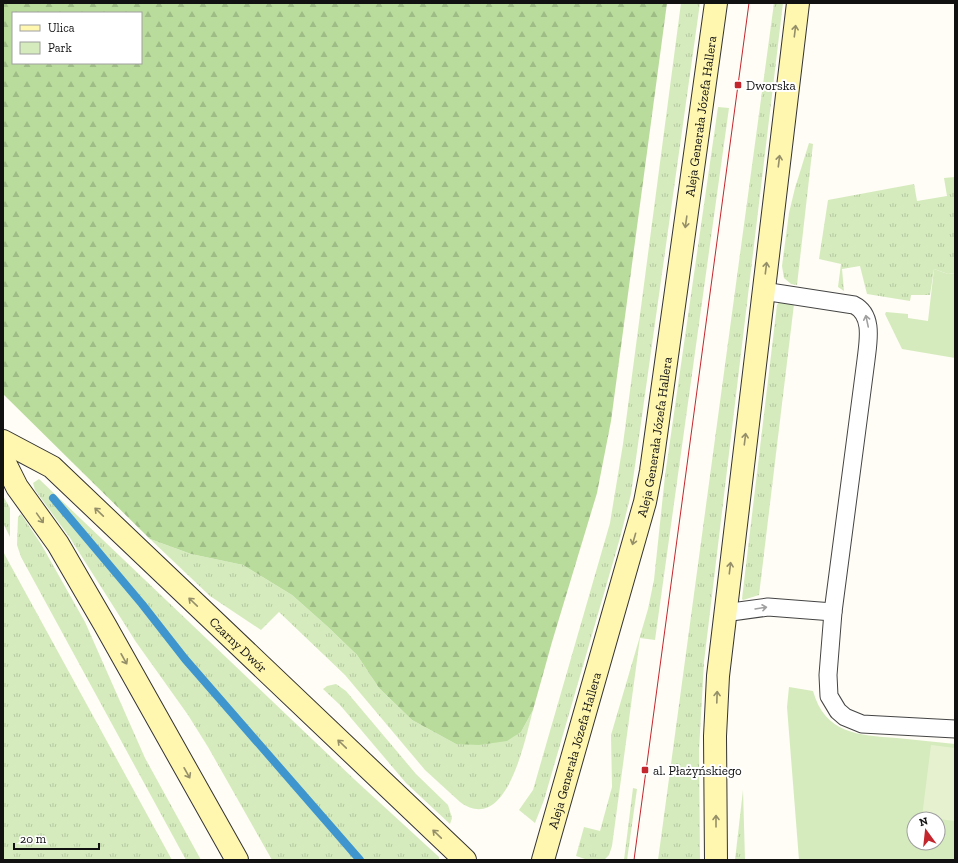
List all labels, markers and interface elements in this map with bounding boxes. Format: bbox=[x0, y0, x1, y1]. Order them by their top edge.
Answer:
legend bbox=[12, 12, 142, 64]
text: Ulica bbox=[48, 21, 75, 35]
one-way arrow bbox=[791, 25, 799, 38]
street label: Aleja Generała Józefa Hallera bbox=[682, 34, 719, 198]
text: Park bbox=[48, 41, 73, 55]
place label: Dworska bbox=[746, 78, 797, 93]
marker: Dworska bbox=[733, 80, 743, 90]
one-way arrow bbox=[776, 155, 783, 168]
one-way arrow bbox=[682, 215, 690, 228]
one-way arrow bbox=[762, 262, 770, 275]
one-way arrow bbox=[862, 315, 870, 328]
street label: Aleja Generała Józefa Hallera bbox=[634, 355, 675, 519]
one-way arrow bbox=[741, 433, 749, 446]
one-way arrow bbox=[94, 507, 104, 517]
one-way arrow bbox=[36, 513, 44, 524]
one-way arrow bbox=[630, 532, 637, 545]
one-way arrow bbox=[726, 562, 733, 575]
one-way arrow bbox=[188, 597, 198, 606]
one-way arrow bbox=[754, 604, 767, 612]
street label: Czarny Dwór bbox=[206, 614, 270, 676]
one-way arrow bbox=[121, 653, 128, 665]
street label: Aleja Generała Józefa Hallera bbox=[545, 670, 604, 831]
one-way arrow bbox=[713, 691, 721, 704]
one-way arrow bbox=[338, 740, 348, 749]
place label: al. Płażyńskiego bbox=[653, 763, 742, 778]
marker: al. Płażyńskiego bbox=[640, 765, 650, 775]
one-way arrow bbox=[184, 767, 191, 779]
north arrow bbox=[906, 811, 946, 851]
text: N bbox=[918, 814, 930, 829]
one-way arrow bbox=[712, 815, 720, 828]
scale bar bbox=[14, 825, 99, 851]
one-way arrow bbox=[432, 829, 442, 838]
text: 20 m bbox=[20, 832, 47, 846]

